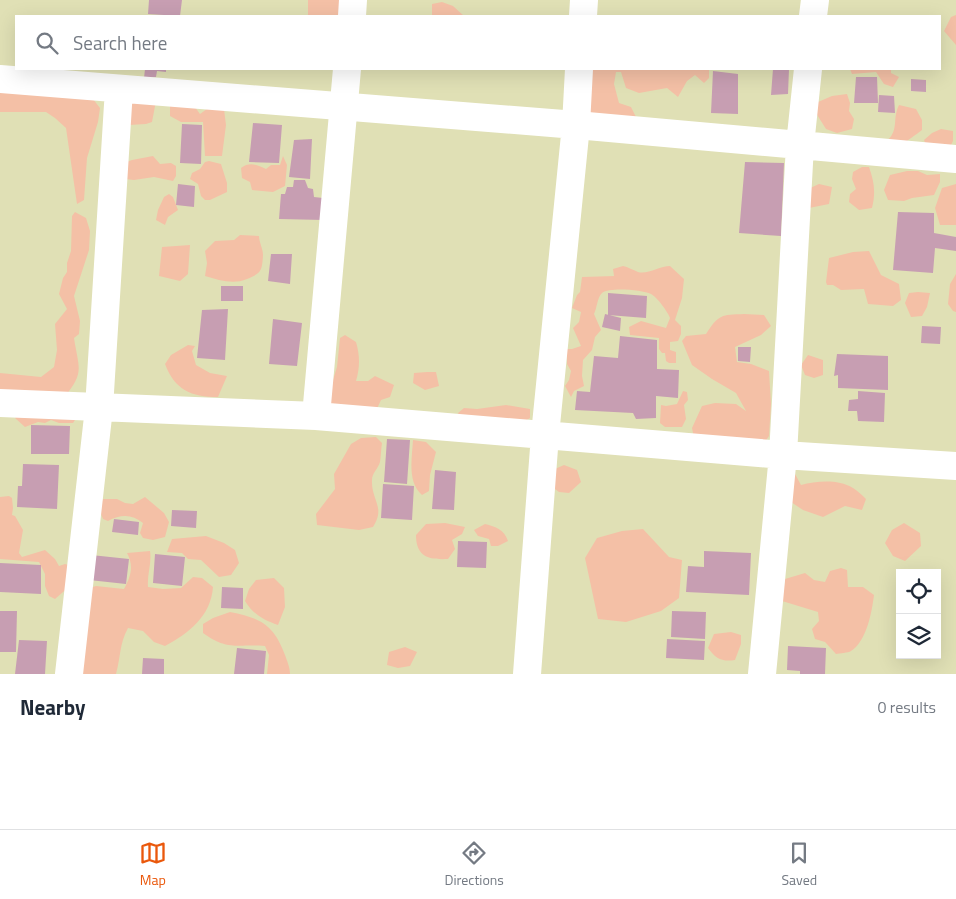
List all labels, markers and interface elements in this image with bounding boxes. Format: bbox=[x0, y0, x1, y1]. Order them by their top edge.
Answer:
search box bbox=[15, 15, 941, 70]
text: Search here bbox=[73, 28, 167, 57]
icon: search bbox=[33, 29, 61, 57]
map controls bbox=[896, 569, 941, 659]
button: locate bbox=[896, 569, 941, 614]
button: layers bbox=[896, 614, 941, 659]
text: Nearby bbox=[20, 691, 85, 723]
text: 0 results bbox=[877, 695, 936, 719]
tab: Map bbox=[139, 839, 167, 890]
tab: Directions bbox=[444, 839, 504, 890]
tab: Saved bbox=[782, 839, 817, 890]

